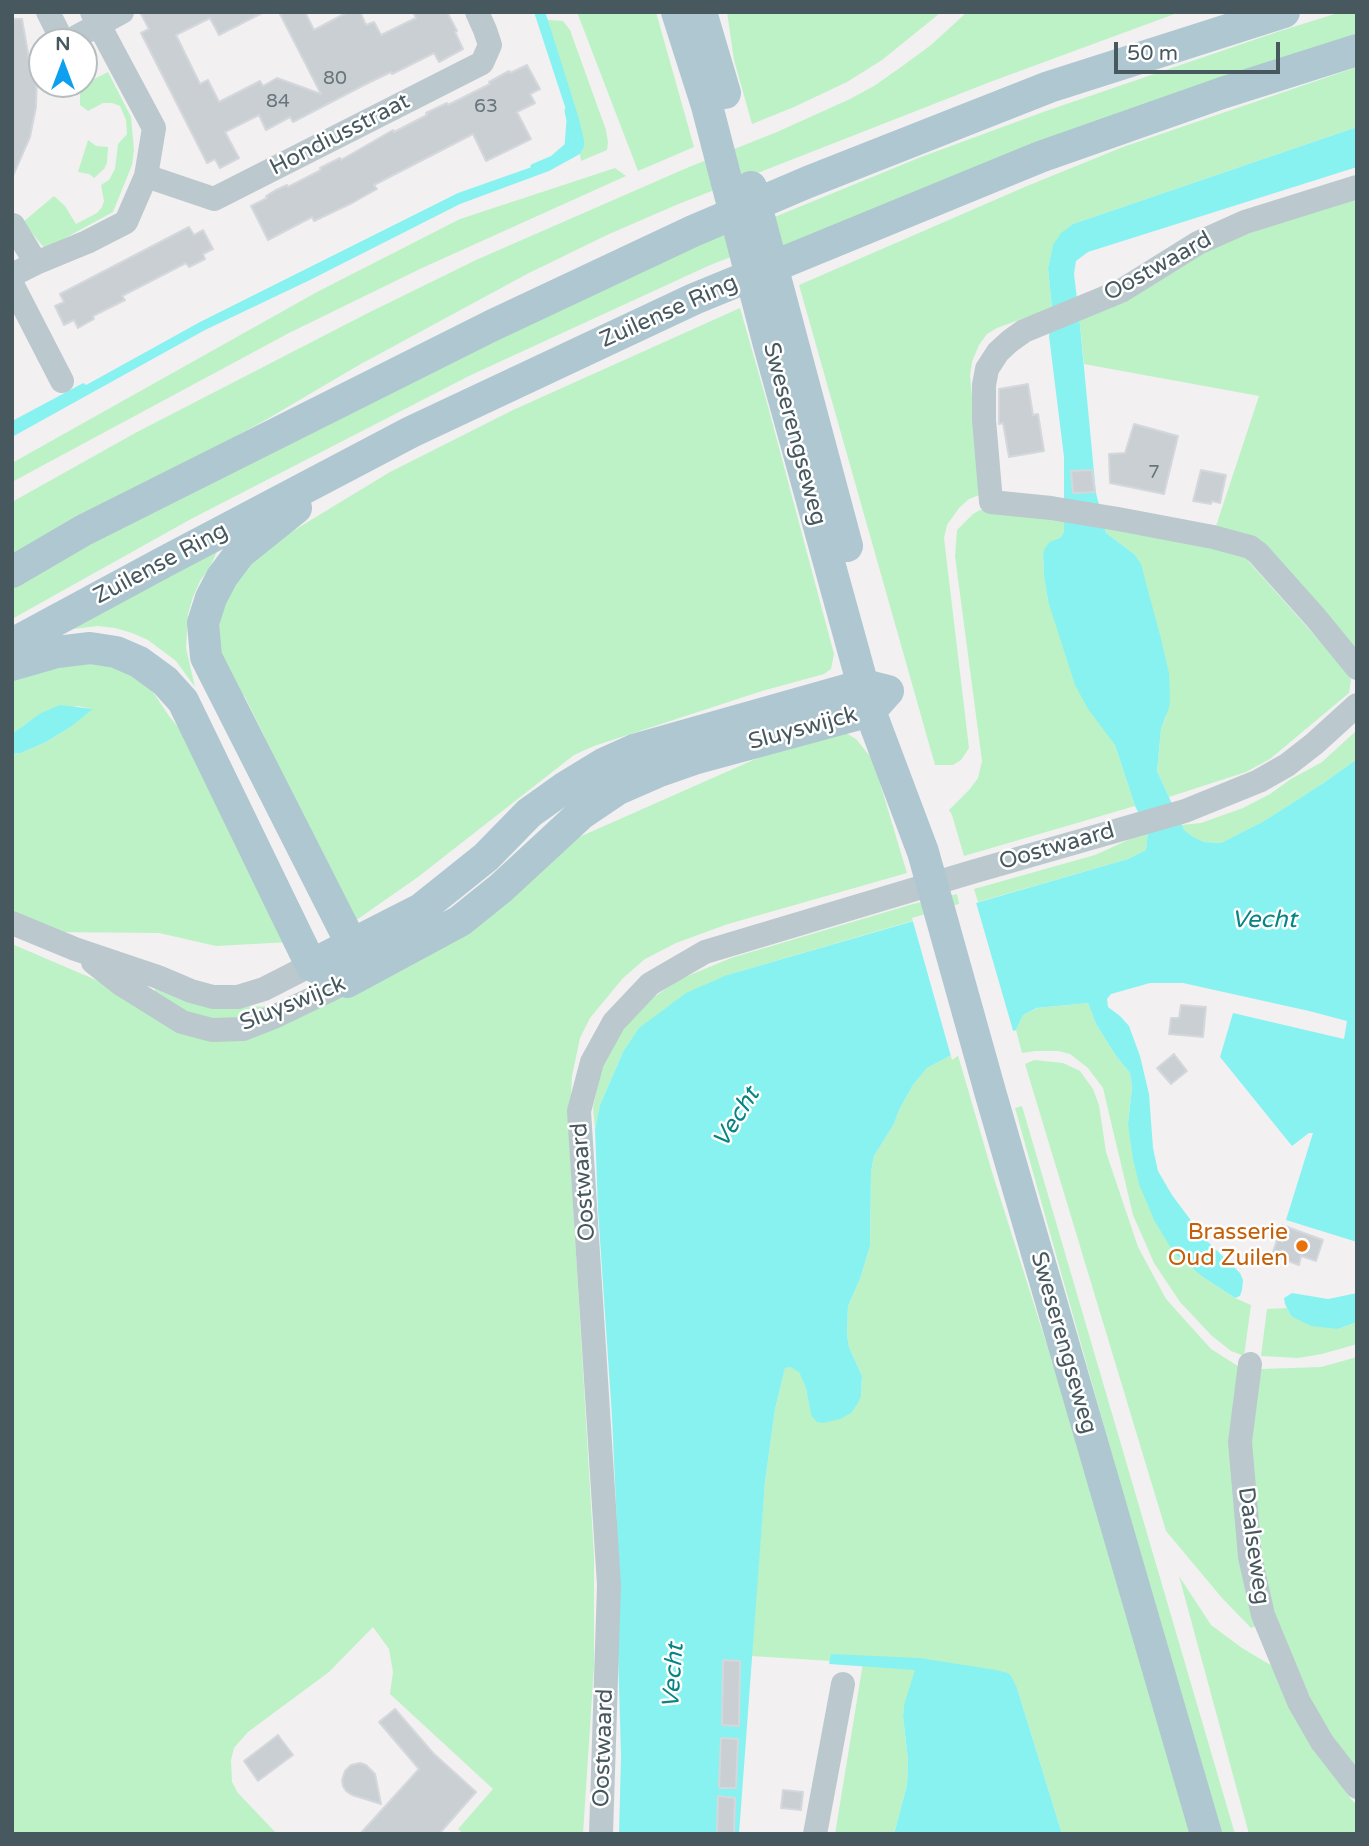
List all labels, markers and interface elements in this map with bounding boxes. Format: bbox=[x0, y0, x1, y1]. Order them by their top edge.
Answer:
north arrow bbox=[28, 28, 98, 98]
scale bar bbox=[1117, 28, 1283, 72]
text: N bbox=[55, 33, 71, 55]
text: 50 m bbox=[1127, 41, 1178, 66]
house number: 80 bbox=[323, 68, 347, 90]
street label: Hondiusstraat bbox=[265, 88, 415, 182]
house number: 84 bbox=[266, 91, 290, 113]
house number: 63 bbox=[474, 96, 498, 118]
street label: Oostwaard bbox=[1099, 226, 1217, 308]
street label: Zuilense Ring bbox=[596, 269, 742, 355]
street label: Sweserengseweg bbox=[756, 340, 832, 528]
house number: 7 bbox=[1148, 462, 1160, 484]
street label: Zuilense Ring bbox=[89, 517, 233, 611]
street label: Sluyswijck bbox=[746, 701, 860, 757]
street label: Oostwaard bbox=[996, 817, 1118, 877]
water label: Vecht bbox=[1231, 907, 1297, 935]
street label: Sluyswijck bbox=[236, 970, 350, 1038]
water label: Vecht bbox=[708, 1083, 766, 1153]
street label: Oostwaard bbox=[566, 1122, 602, 1242]
place label: Brasserie Oud Zuilen bbox=[1168, 1219, 1288, 1273]
marker: Brasserie Oud Zuilen bbox=[1294, 1238, 1310, 1254]
street label: Sweserengseweg bbox=[1024, 1249, 1102, 1437]
street label: Daalseweg bbox=[1231, 1486, 1275, 1606]
water label: Vecht bbox=[657, 1642, 691, 1710]
street label: Oostwaard bbox=[588, 1688, 620, 1808]

